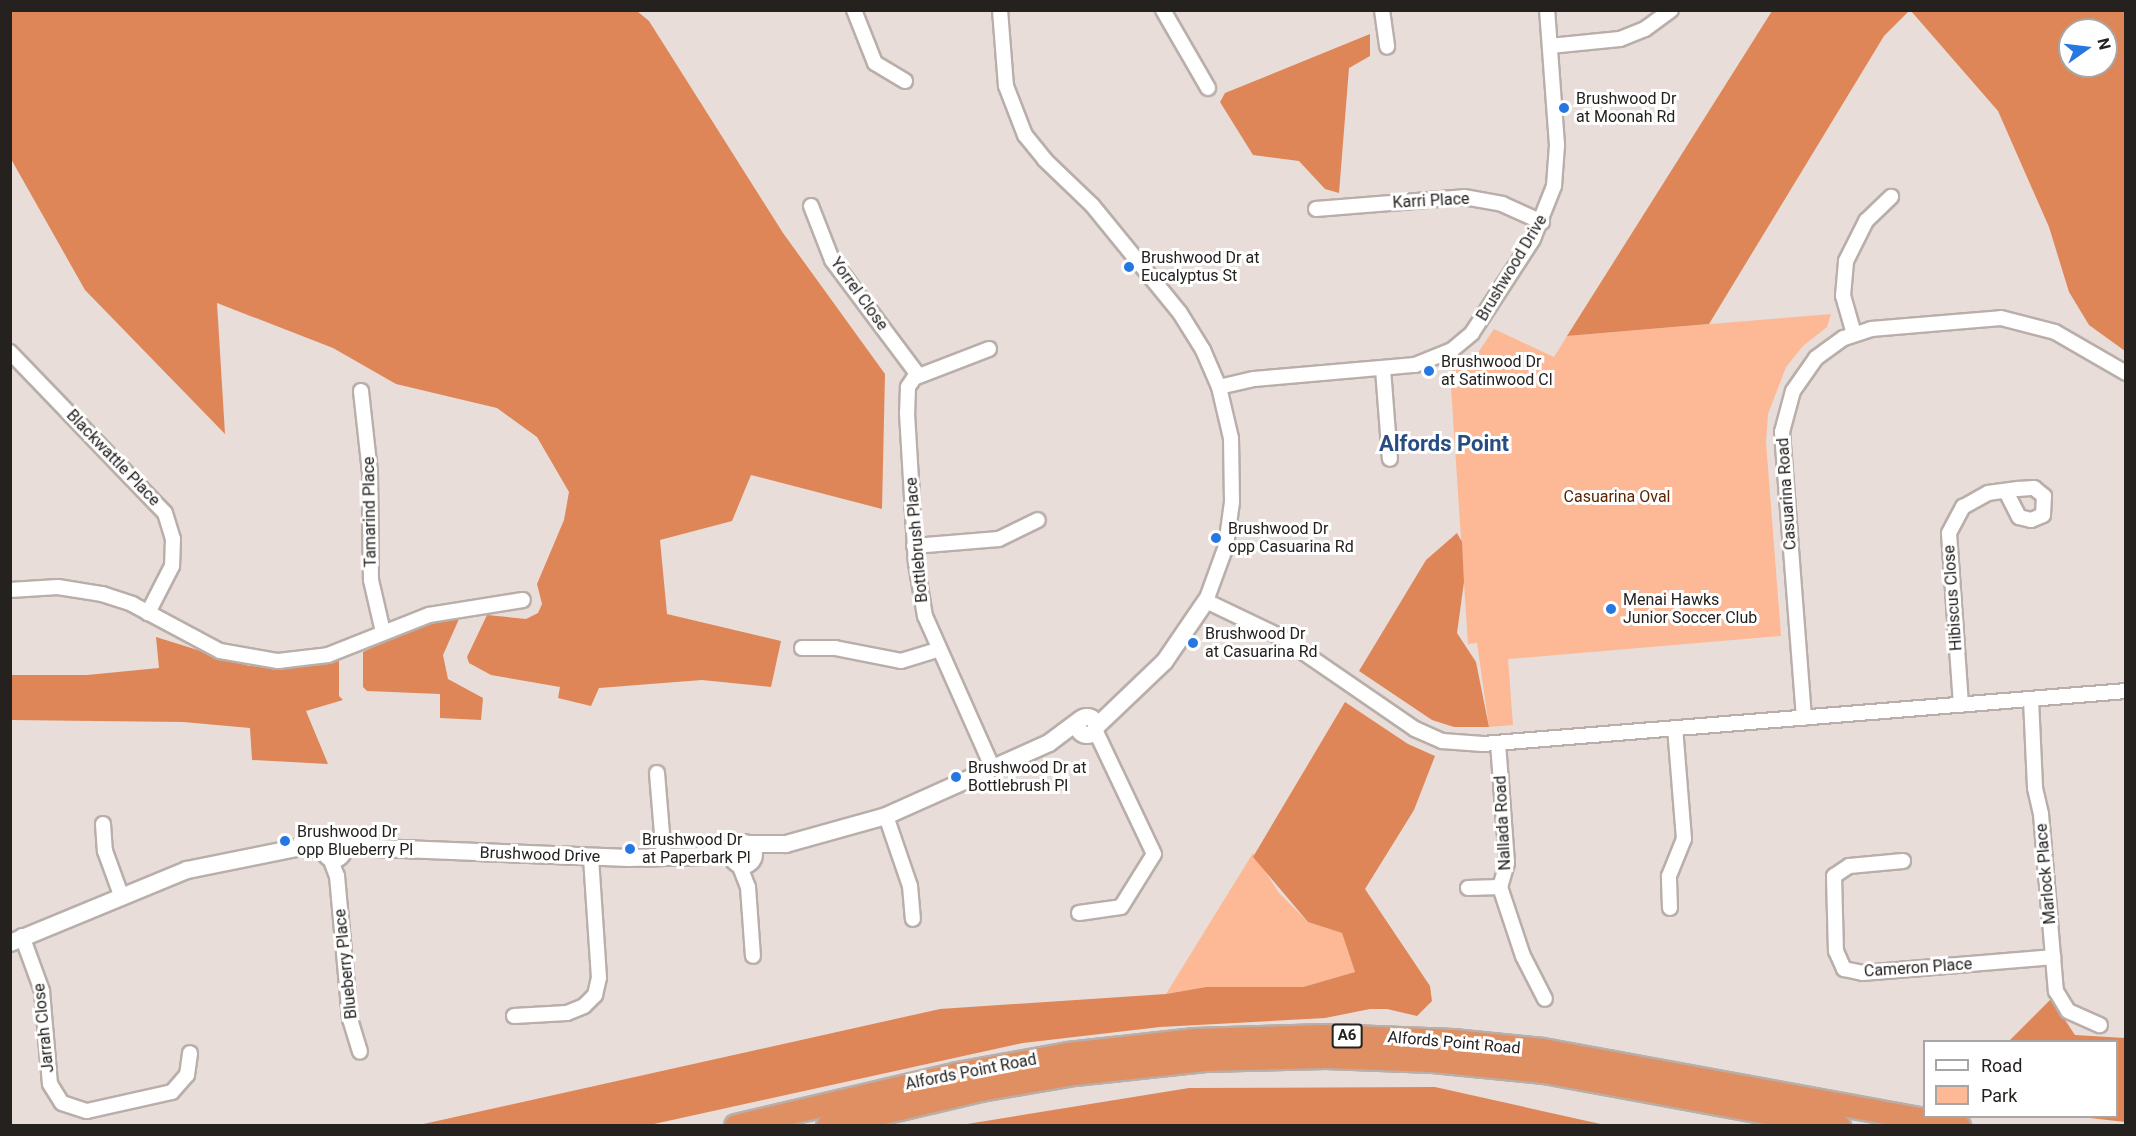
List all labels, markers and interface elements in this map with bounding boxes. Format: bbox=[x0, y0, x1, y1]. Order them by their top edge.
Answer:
north arrow bbox=[2058, 18, 2118, 78]
text: N bbox=[2093, 36, 2115, 52]
place label: Brushwood Dr at Moonah Rd bbox=[1576, 89, 1676, 127]
marker: Brushwood Dr at Moonah Rd bbox=[1557, 101, 1571, 115]
street label: Karri Place bbox=[1392, 189, 1470, 213]
street label: Brushwood Drive bbox=[1473, 211, 1551, 325]
place label: Brushwood Dr at Eucalyptus St bbox=[1141, 248, 1259, 286]
street label: Yorrel Close bbox=[826, 254, 892, 334]
marker: Brushwood Dr at Eucalyptus St bbox=[1122, 260, 1136, 274]
place label: Brushwood Dr at Satinwood Cl bbox=[1441, 352, 1553, 390]
marker: Brushwood Dr at Satinwood Cl bbox=[1422, 364, 1436, 378]
street label: Blackwattle Place bbox=[62, 406, 164, 510]
district label: Alfords Point bbox=[1379, 431, 1509, 457]
street label: Casuarina Road bbox=[1774, 437, 1800, 551]
street label: Tamarind Place bbox=[359, 456, 381, 568]
street label: Bottlebrush Place bbox=[902, 477, 932, 603]
park label: Casuarina Oval bbox=[1564, 487, 1670, 507]
place label: Brushwood Dr opp Casuarina Rd bbox=[1228, 519, 1354, 557]
marker: Brushwood Dr opp Casuarina Rd bbox=[1209, 531, 1223, 545]
street label: Hibiscus Close bbox=[1940, 544, 1966, 652]
place label: Menai Hawks Junior Soccer Club bbox=[1623, 590, 1757, 628]
marker: Menai Hawks Junior Soccer Club bbox=[1604, 602, 1618, 616]
place label: Brushwood Dr at Casuarina Rd bbox=[1205, 624, 1318, 662]
marker: Brushwood Dr at Casuarina Rd bbox=[1186, 636, 1200, 650]
place label: Brushwood Dr at Bottlebrush Pl bbox=[968, 758, 1086, 796]
marker: Brushwood Dr at Bottlebrush Pl bbox=[949, 770, 963, 784]
street label: Nallada Road bbox=[1491, 775, 1515, 871]
place label: Brushwood Dr opp Blueberry Pl bbox=[297, 822, 413, 860]
street label: Marlock Place bbox=[2032, 823, 2060, 925]
place label: Brushwood Dr at Paperbark Pl bbox=[642, 830, 751, 868]
marker: Brushwood Dr opp Blueberry Pl bbox=[278, 834, 292, 848]
marker: Brushwood Dr at Paperbark Pl bbox=[623, 842, 637, 856]
street label: Brushwood Drive bbox=[479, 843, 601, 867]
street label: Blueberry Place bbox=[331, 908, 361, 1020]
street label: Cameron Place bbox=[1863, 955, 1973, 981]
street label: Jarrah Close bbox=[30, 982, 58, 1074]
road number: A6 bbox=[1330, 1024, 1364, 1048]
street label: Alfords Point Road bbox=[1387, 1028, 1521, 1058]
legend bbox=[1923, 1040, 2118, 1118]
street label: Alfords Point Road bbox=[904, 1050, 1038, 1094]
text: Road bbox=[1981, 1055, 2022, 1076]
text: Park bbox=[1981, 1085, 2017, 1106]

